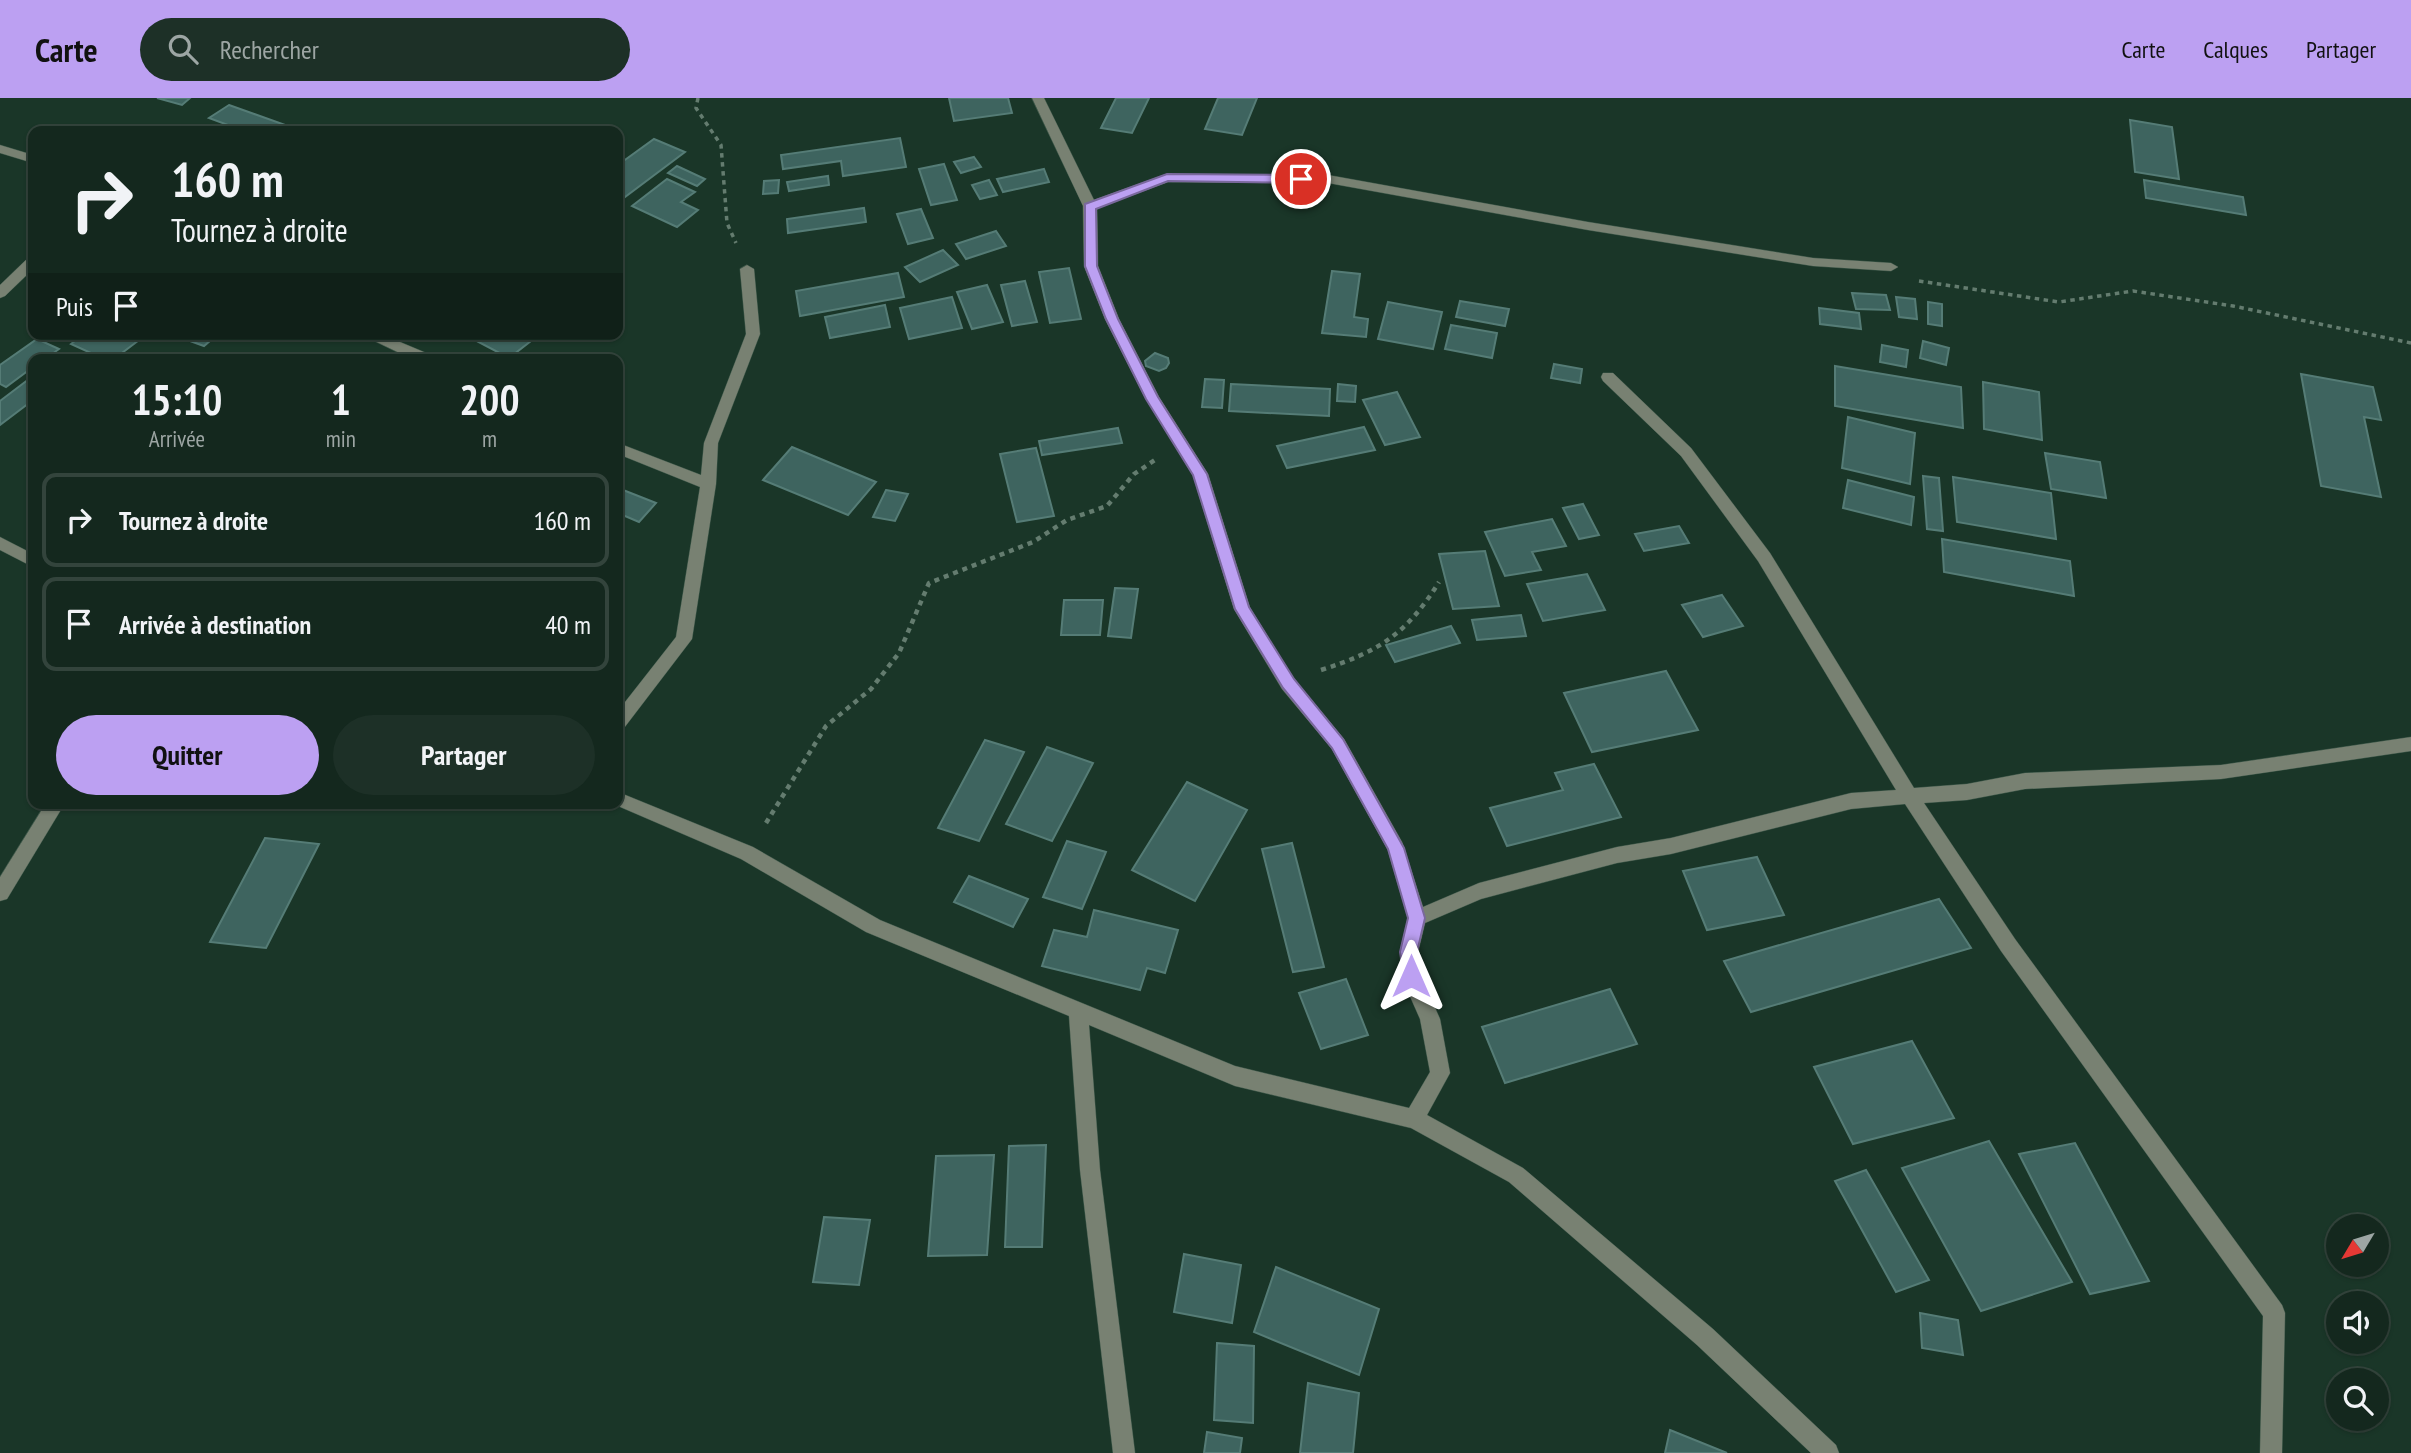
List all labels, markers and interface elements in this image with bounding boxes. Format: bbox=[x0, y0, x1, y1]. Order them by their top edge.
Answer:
search box bbox=[140, 18, 630, 81]
text: Carte bbox=[35, 28, 98, 71]
icon: search bbox=[164, 30, 202, 68]
text: Rechercher bbox=[220, 33, 319, 66]
text: Carte bbox=[2122, 34, 2165, 65]
text: Calques bbox=[2203, 34, 2268, 65]
text: Partager bbox=[2306, 34, 2376, 65]
text: 160 m bbox=[171, 147, 284, 211]
pin bbox=[1271, 149, 1331, 209]
icon: right bbox=[56, 154, 147, 245]
icon: arrive bbox=[1282, 160, 1320, 198]
text: Tournez à droite bbox=[171, 209, 348, 251]
icon: arrive bbox=[107, 287, 145, 325]
text: Puis bbox=[56, 290, 93, 323]
text: 15:10 bbox=[131, 372, 222, 427]
text: 1 bbox=[331, 372, 351, 427]
text: 200 bbox=[459, 372, 520, 427]
text: Arrivée bbox=[149, 424, 205, 453]
text: min bbox=[326, 424, 356, 453]
text: m bbox=[482, 424, 497, 453]
icon: right bbox=[60, 501, 98, 539]
text: Tournez à droite bbox=[119, 504, 268, 537]
text: 160 m bbox=[533, 504, 591, 537]
icon: arrive bbox=[60, 605, 98, 643]
text: Arrivée à destination bbox=[119, 608, 311, 641]
text: 40 m bbox=[545, 608, 591, 641]
button: Quitter bbox=[56, 715, 319, 795]
button: Partager bbox=[333, 715, 595, 795]
position arrow bbox=[1374, 939, 1448, 1013]
north arrow bbox=[2326, 1214, 2389, 1278]
map controls bbox=[2326, 1214, 2389, 1431]
button: sound bbox=[2326, 1291, 2389, 1354]
button: search bbox=[2326, 1368, 2389, 1431]

